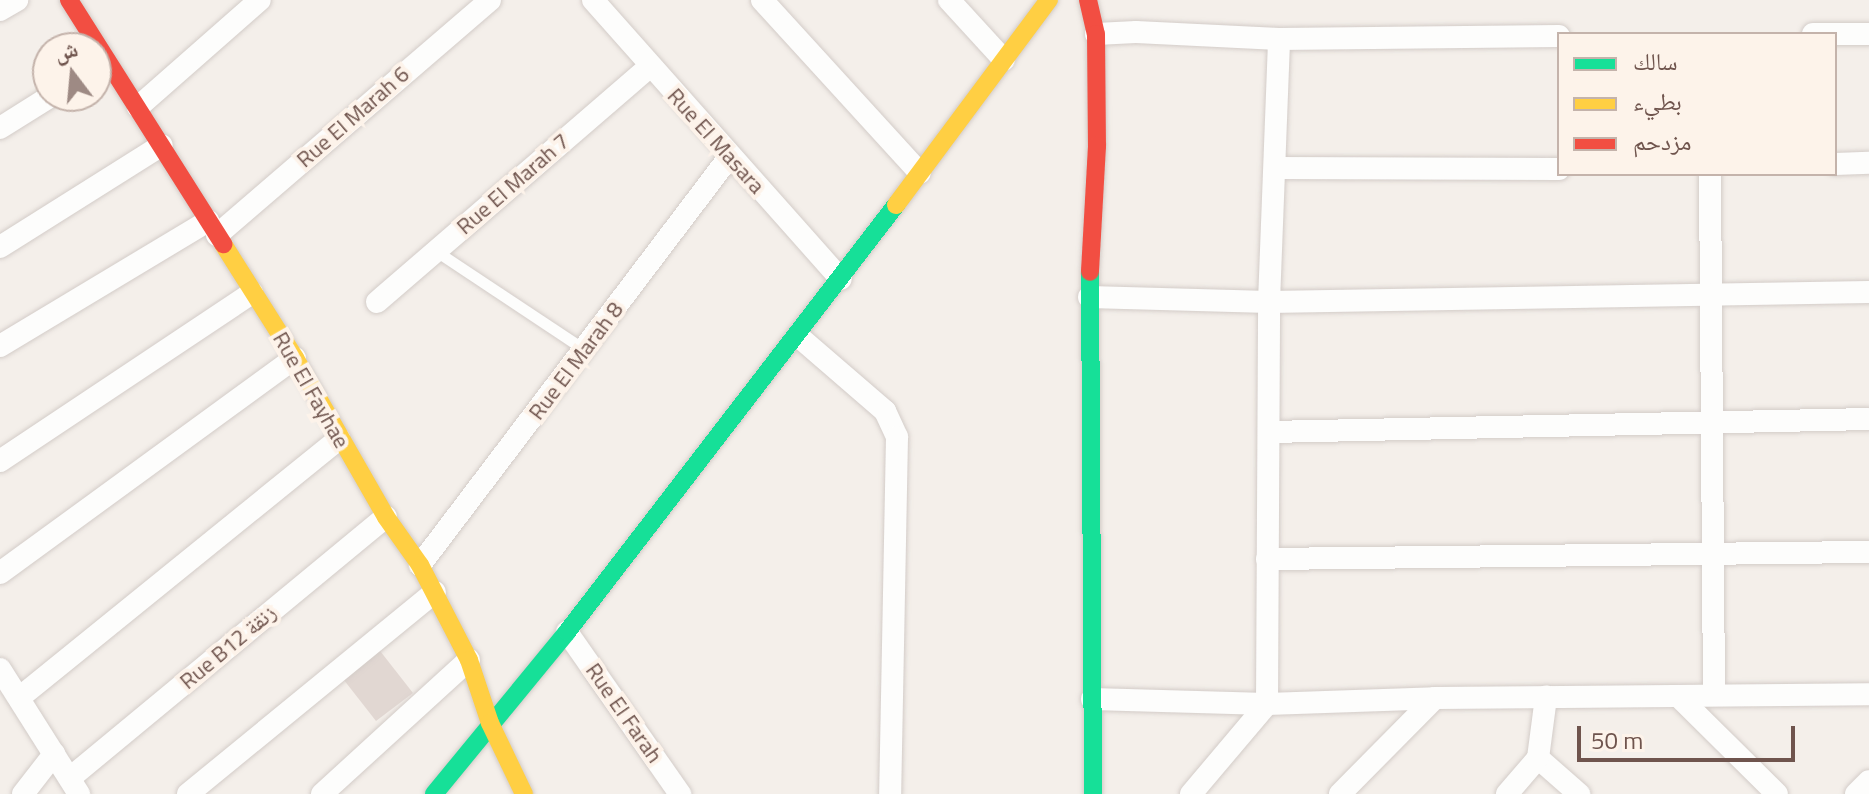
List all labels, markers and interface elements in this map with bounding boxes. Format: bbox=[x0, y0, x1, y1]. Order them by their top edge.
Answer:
text: ش bbox=[50, 31, 82, 70]
north arrow bbox=[32, 32, 112, 112]
legend bbox=[1557, 32, 1837, 176]
text: سالك bbox=[1633, 43, 1678, 79]
street label: Rue El Marah 6 bbox=[291, 61, 415, 173]
street label: Rue El Masara bbox=[662, 83, 770, 199]
text: بطيء bbox=[1633, 83, 1682, 119]
text: مزدحم bbox=[1633, 123, 1692, 159]
street label: Rue El Marah 7 bbox=[451, 128, 575, 240]
street label: Rue El Marah 8 bbox=[523, 297, 629, 425]
street label: Rue El Fayhae bbox=[267, 327, 355, 453]
street label: Rue B12 زنقة bbox=[175, 599, 281, 695]
street label: Rue El Farah bbox=[580, 658, 668, 768]
scale bar bbox=[1581, 710, 1799, 760]
text: 50 m bbox=[1591, 722, 1643, 758]

